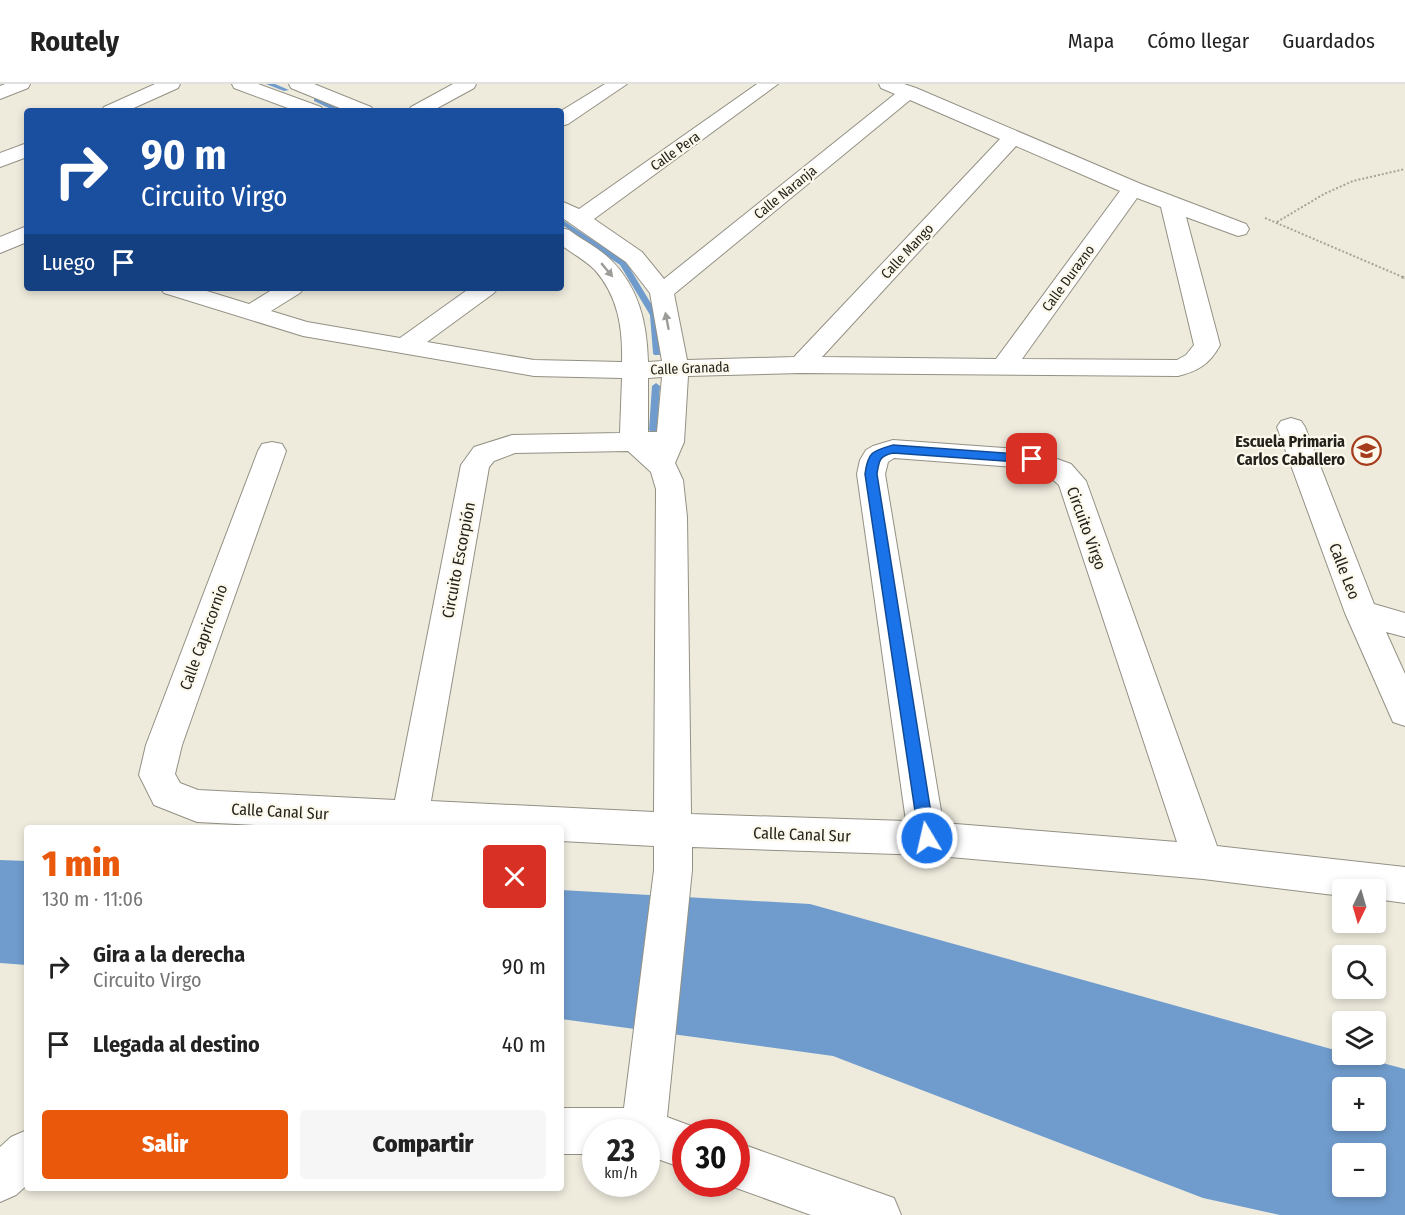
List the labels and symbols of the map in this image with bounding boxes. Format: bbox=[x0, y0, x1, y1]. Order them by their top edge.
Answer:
street label: Calle Pera bbox=[647, 128, 703, 175]
street label: Calle Naranja bbox=[751, 162, 820, 223]
street label: Calle Mango bbox=[878, 220, 937, 282]
street label: Calle Durazno bbox=[1039, 242, 1098, 315]
one-way arrow bbox=[600, 262, 613, 277]
one-way arrow bbox=[662, 311, 671, 330]
street label: Calle Granada bbox=[650, 359, 730, 378]
place label: Escuela Primaria Carlos Caballero bbox=[1235, 432, 1345, 469]
pin bbox=[1006, 433, 1057, 484]
school or university icon: Escuela Primaria Carlos Caballero bbox=[1350, 434, 1382, 466]
street label: Circuito Virgo bbox=[1063, 484, 1110, 572]
street label: Circuito Escorpión bbox=[438, 500, 479, 620]
street label: Calle Leo bbox=[1325, 540, 1364, 602]
street label: Calle Capricornio bbox=[176, 582, 231, 693]
street label: Calle Canal Sur bbox=[231, 799, 330, 824]
position arrow bbox=[895, 806, 959, 870]
street label: Calle Canal Sur bbox=[753, 823, 851, 846]
north arrow bbox=[1332, 879, 1386, 933]
speed limit sign: 30 bbox=[672, 1119, 750, 1197]

